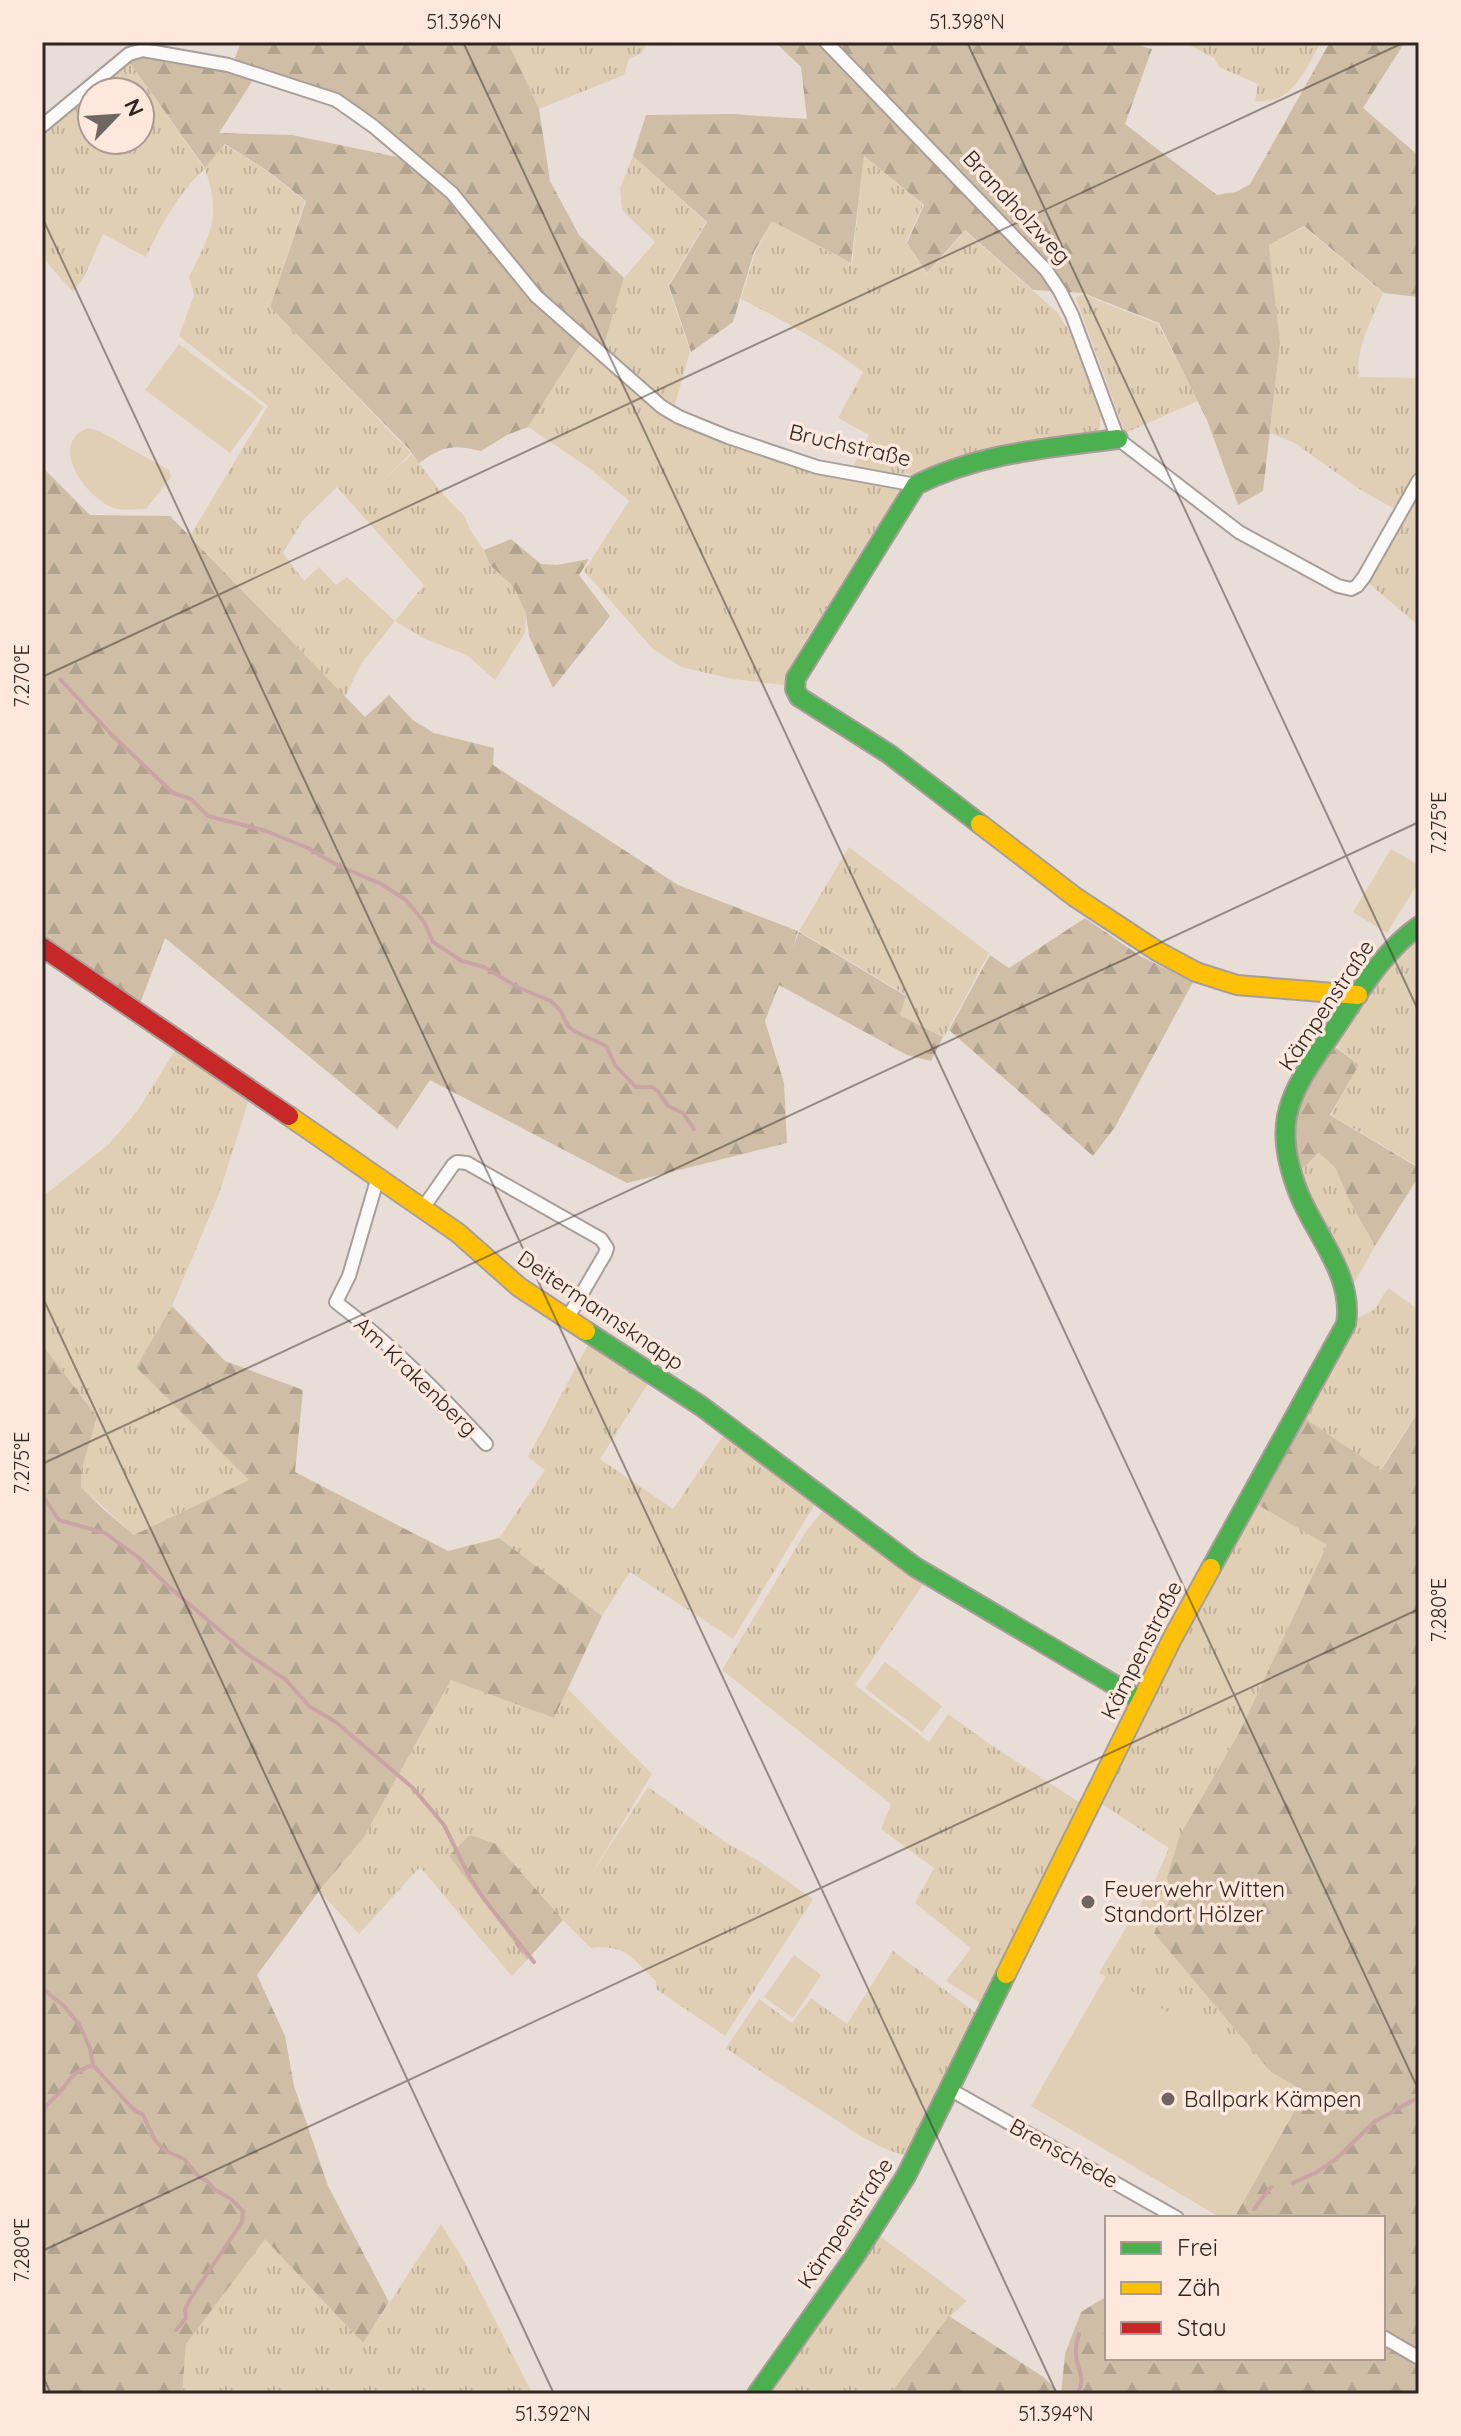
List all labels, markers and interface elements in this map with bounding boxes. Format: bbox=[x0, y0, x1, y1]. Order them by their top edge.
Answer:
text: 51.396°N bbox=[426, 9, 502, 34]
text: 51.398°N bbox=[929, 9, 1005, 34]
north arrow bbox=[76, 76, 156, 156]
text: N bbox=[118, 94, 150, 121]
street label: Brandholzweg bbox=[957, 144, 1077, 270]
street label: Bruchstraße bbox=[786, 417, 914, 473]
text: 7.270°E bbox=[9, 644, 34, 708]
text: 7.275°E bbox=[1426, 792, 1451, 854]
street label: Kämpenstraße bbox=[1272, 934, 1380, 1076]
street label: Deitermannsknapp bbox=[512, 1244, 690, 1376]
street label: Am Krakenberg bbox=[349, 1310, 483, 1442]
text: 7.275°E bbox=[9, 1432, 34, 1494]
street label: Kämpenstraße bbox=[1094, 1576, 1188, 1724]
text: 7.280°E bbox=[1426, 1578, 1451, 1642]
place label: Feuerwehr Witten Standort Hölzer bbox=[1104, 1875, 1285, 1928]
marker: Feuerwehr Witten Standort Hölzer bbox=[1079, 1893, 1097, 1911]
place label: Ballpark Kämpen bbox=[1184, 2085, 1361, 2113]
marker: Ballpark Kämpen bbox=[1159, 2090, 1177, 2108]
street label: Brenschede bbox=[1005, 2112, 1123, 2194]
street label: Kämpenstraße bbox=[791, 2152, 899, 2294]
legend bbox=[1105, 2216, 1385, 2360]
text: 7.280°E bbox=[9, 2218, 34, 2282]
text: Frei bbox=[1177, 2232, 1218, 2262]
text: Zäh bbox=[1177, 2272, 1221, 2302]
text: Stau bbox=[1177, 2312, 1227, 2342]
text: 51.392°N bbox=[515, 2401, 591, 2426]
text: 51.394°N bbox=[1018, 2401, 1094, 2426]

